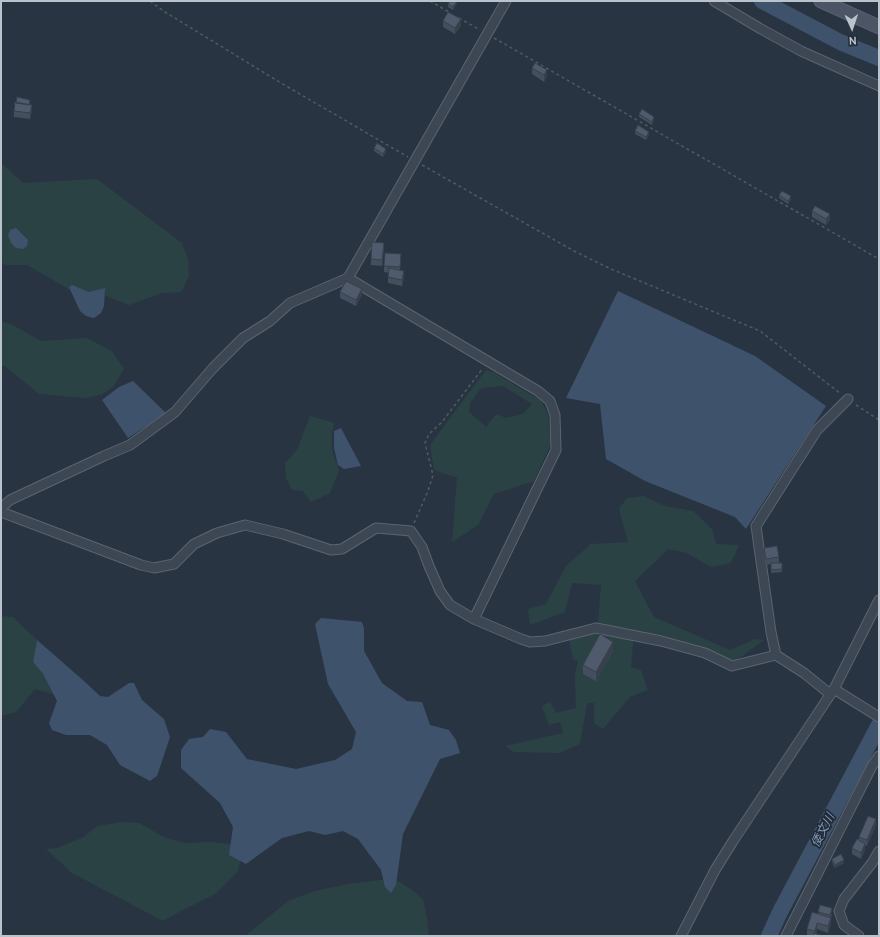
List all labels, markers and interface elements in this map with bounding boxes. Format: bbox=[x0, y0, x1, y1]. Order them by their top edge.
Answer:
north arrow bbox=[832, 8, 872, 48]
text: N bbox=[848, 33, 857, 47]
water label: 倭文川 bbox=[809, 812, 839, 850]

